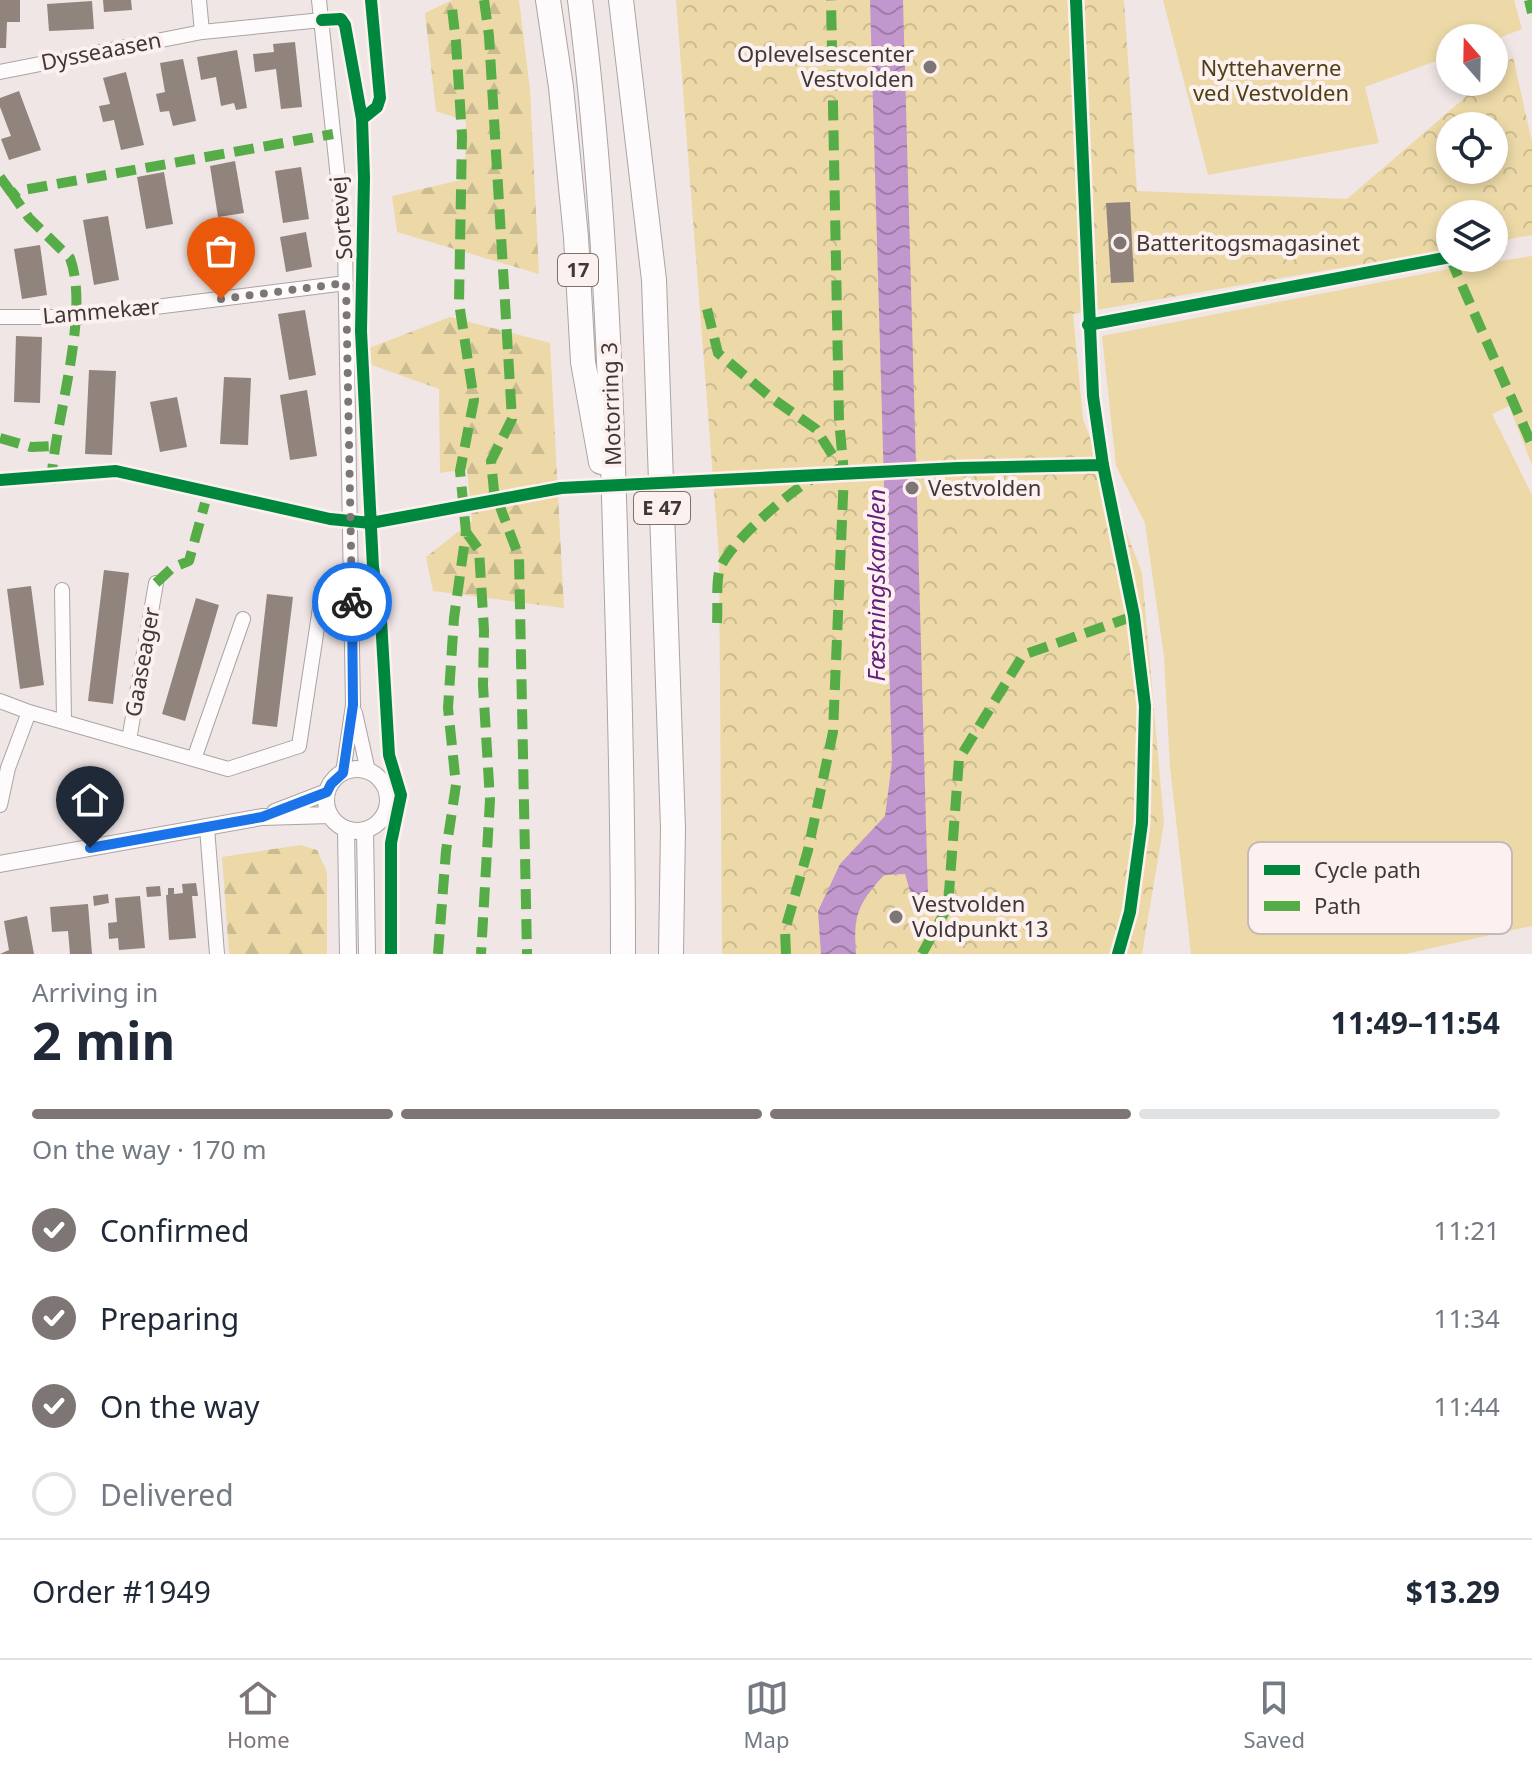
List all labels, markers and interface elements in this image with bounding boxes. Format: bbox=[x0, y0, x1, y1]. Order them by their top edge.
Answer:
street label: Dysseaasen bbox=[38, 24, 164, 76]
north arrow bbox=[1436, 24, 1508, 96]
map controls bbox=[1436, 24, 1508, 272]
place label: Oplevelsescenter Vestvolden bbox=[737, 38, 914, 93]
park label: Nyttehaverne ved Vestvolden bbox=[1193, 52, 1349, 107]
marker: Oplevelsescenter Vestvolden bbox=[921, 58, 939, 76]
button: locate bbox=[1436, 112, 1508, 184]
street label: Sortevej bbox=[321, 175, 359, 261]
button: layers bbox=[1436, 200, 1508, 272]
pin bbox=[187, 217, 255, 299]
place label: Batteritogsmagasinet bbox=[1136, 227, 1360, 257]
icon: bag bbox=[199, 229, 243, 273]
marker: Batteritogsmagasinet bbox=[1111, 234, 1129, 252]
road number: 17 bbox=[558, 254, 598, 286]
street label: Lammekær bbox=[41, 290, 161, 330]
street label: Motorring 3 bbox=[593, 342, 627, 466]
place label: Vestvolden bbox=[928, 472, 1041, 502]
marker: Vestvolden bbox=[903, 479, 921, 497]
water label: Fæstningskanalen bbox=[859, 489, 892, 681]
road number: E 47 bbox=[634, 492, 690, 524]
courier bbox=[312, 562, 392, 642]
icon: bike bbox=[330, 580, 374, 624]
street label: Gaaseager bbox=[117, 605, 165, 719]
pin bbox=[56, 766, 124, 848]
icon: home bbox=[68, 778, 112, 822]
legend bbox=[1248, 842, 1512, 934]
text: Cycle path bbox=[1314, 854, 1421, 884]
place label: Vestvolden Voldpunkt 13 bbox=[912, 888, 1049, 943]
text: Path bbox=[1314, 890, 1361, 920]
marker: Vestvolden Voldpunkt 13 bbox=[887, 908, 905, 926]
text: Arriving in bbox=[32, 974, 158, 1010]
text: 11:49–11:54 bbox=[1331, 1002, 1500, 1043]
text: 2 min bbox=[32, 1004, 175, 1075]
text: On the way · 170 m bbox=[32, 1131, 266, 1167]
icon: check bbox=[32, 1208, 76, 1252]
text: Confirmed bbox=[100, 1210, 250, 1251]
text: 11:21 bbox=[1434, 1212, 1500, 1248]
icon: check bbox=[32, 1296, 76, 1340]
text: Preparing bbox=[100, 1298, 239, 1339]
text: 11:34 bbox=[1434, 1300, 1500, 1336]
icon: check bbox=[32, 1384, 76, 1428]
text: On the way bbox=[100, 1386, 260, 1427]
text: 11:44 bbox=[1434, 1388, 1500, 1424]
text: Delivered bbox=[100, 1474, 234, 1515]
text: Order #1949 bbox=[32, 1571, 211, 1612]
text: $13.29 bbox=[1406, 1571, 1500, 1612]
tab: Home bbox=[227, 1676, 290, 1754]
tab: Map bbox=[744, 1676, 789, 1754]
tab: Saved bbox=[1243, 1676, 1305, 1754]

